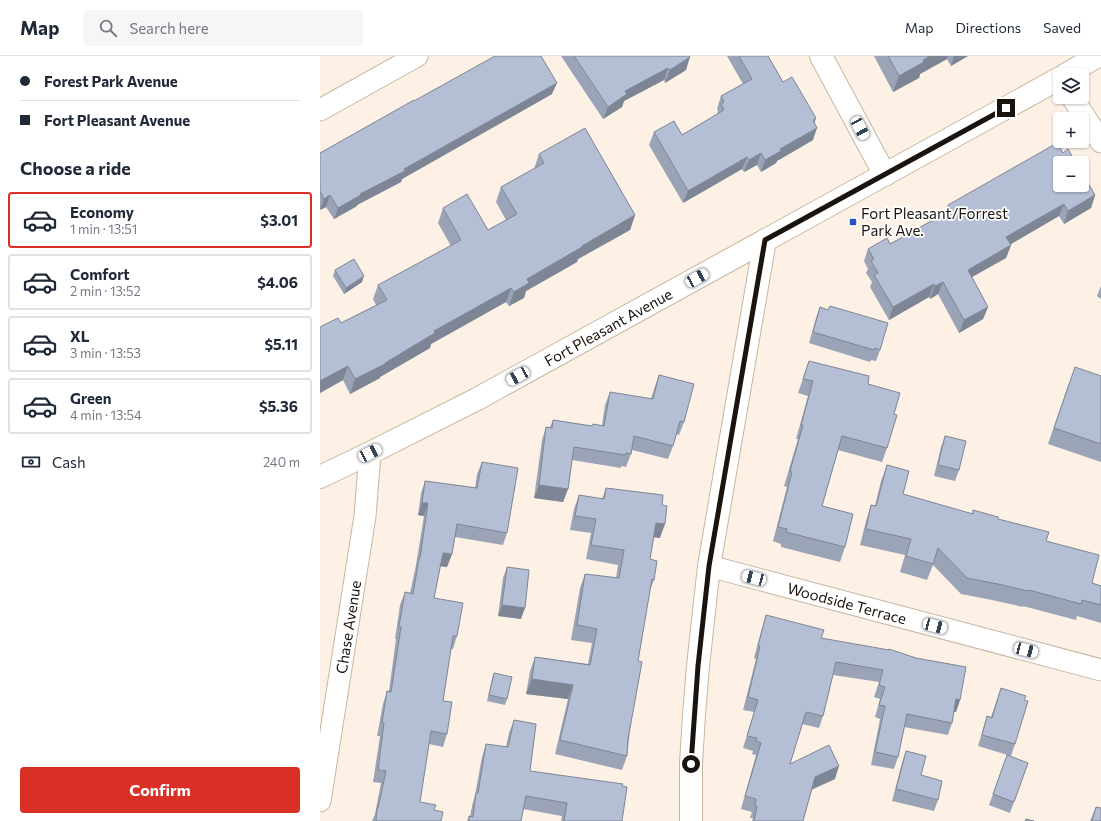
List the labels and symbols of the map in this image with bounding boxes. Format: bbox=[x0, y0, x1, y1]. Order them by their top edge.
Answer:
route end bbox=[997, 99, 1015, 117]
car bbox=[849, 115, 871, 141]
place label: Fort Pleasant/Forrest Park Ave. bbox=[861, 204, 1008, 239]
marker: Fort Pleasant/Forrest Park Ave. bbox=[848, 217, 858, 227]
car bbox=[684, 267, 710, 289]
street label: Fort Pleasant Avenue bbox=[541, 284, 675, 370]
car bbox=[505, 365, 531, 387]
car bbox=[357, 442, 383, 464]
car bbox=[741, 569, 767, 587]
street label: Woodside Terrace bbox=[786, 578, 909, 628]
street label: Chase Avenue bbox=[332, 579, 364, 675]
car bbox=[922, 617, 948, 635]
car bbox=[1013, 641, 1039, 659]
route start bbox=[682, 755, 700, 773]

